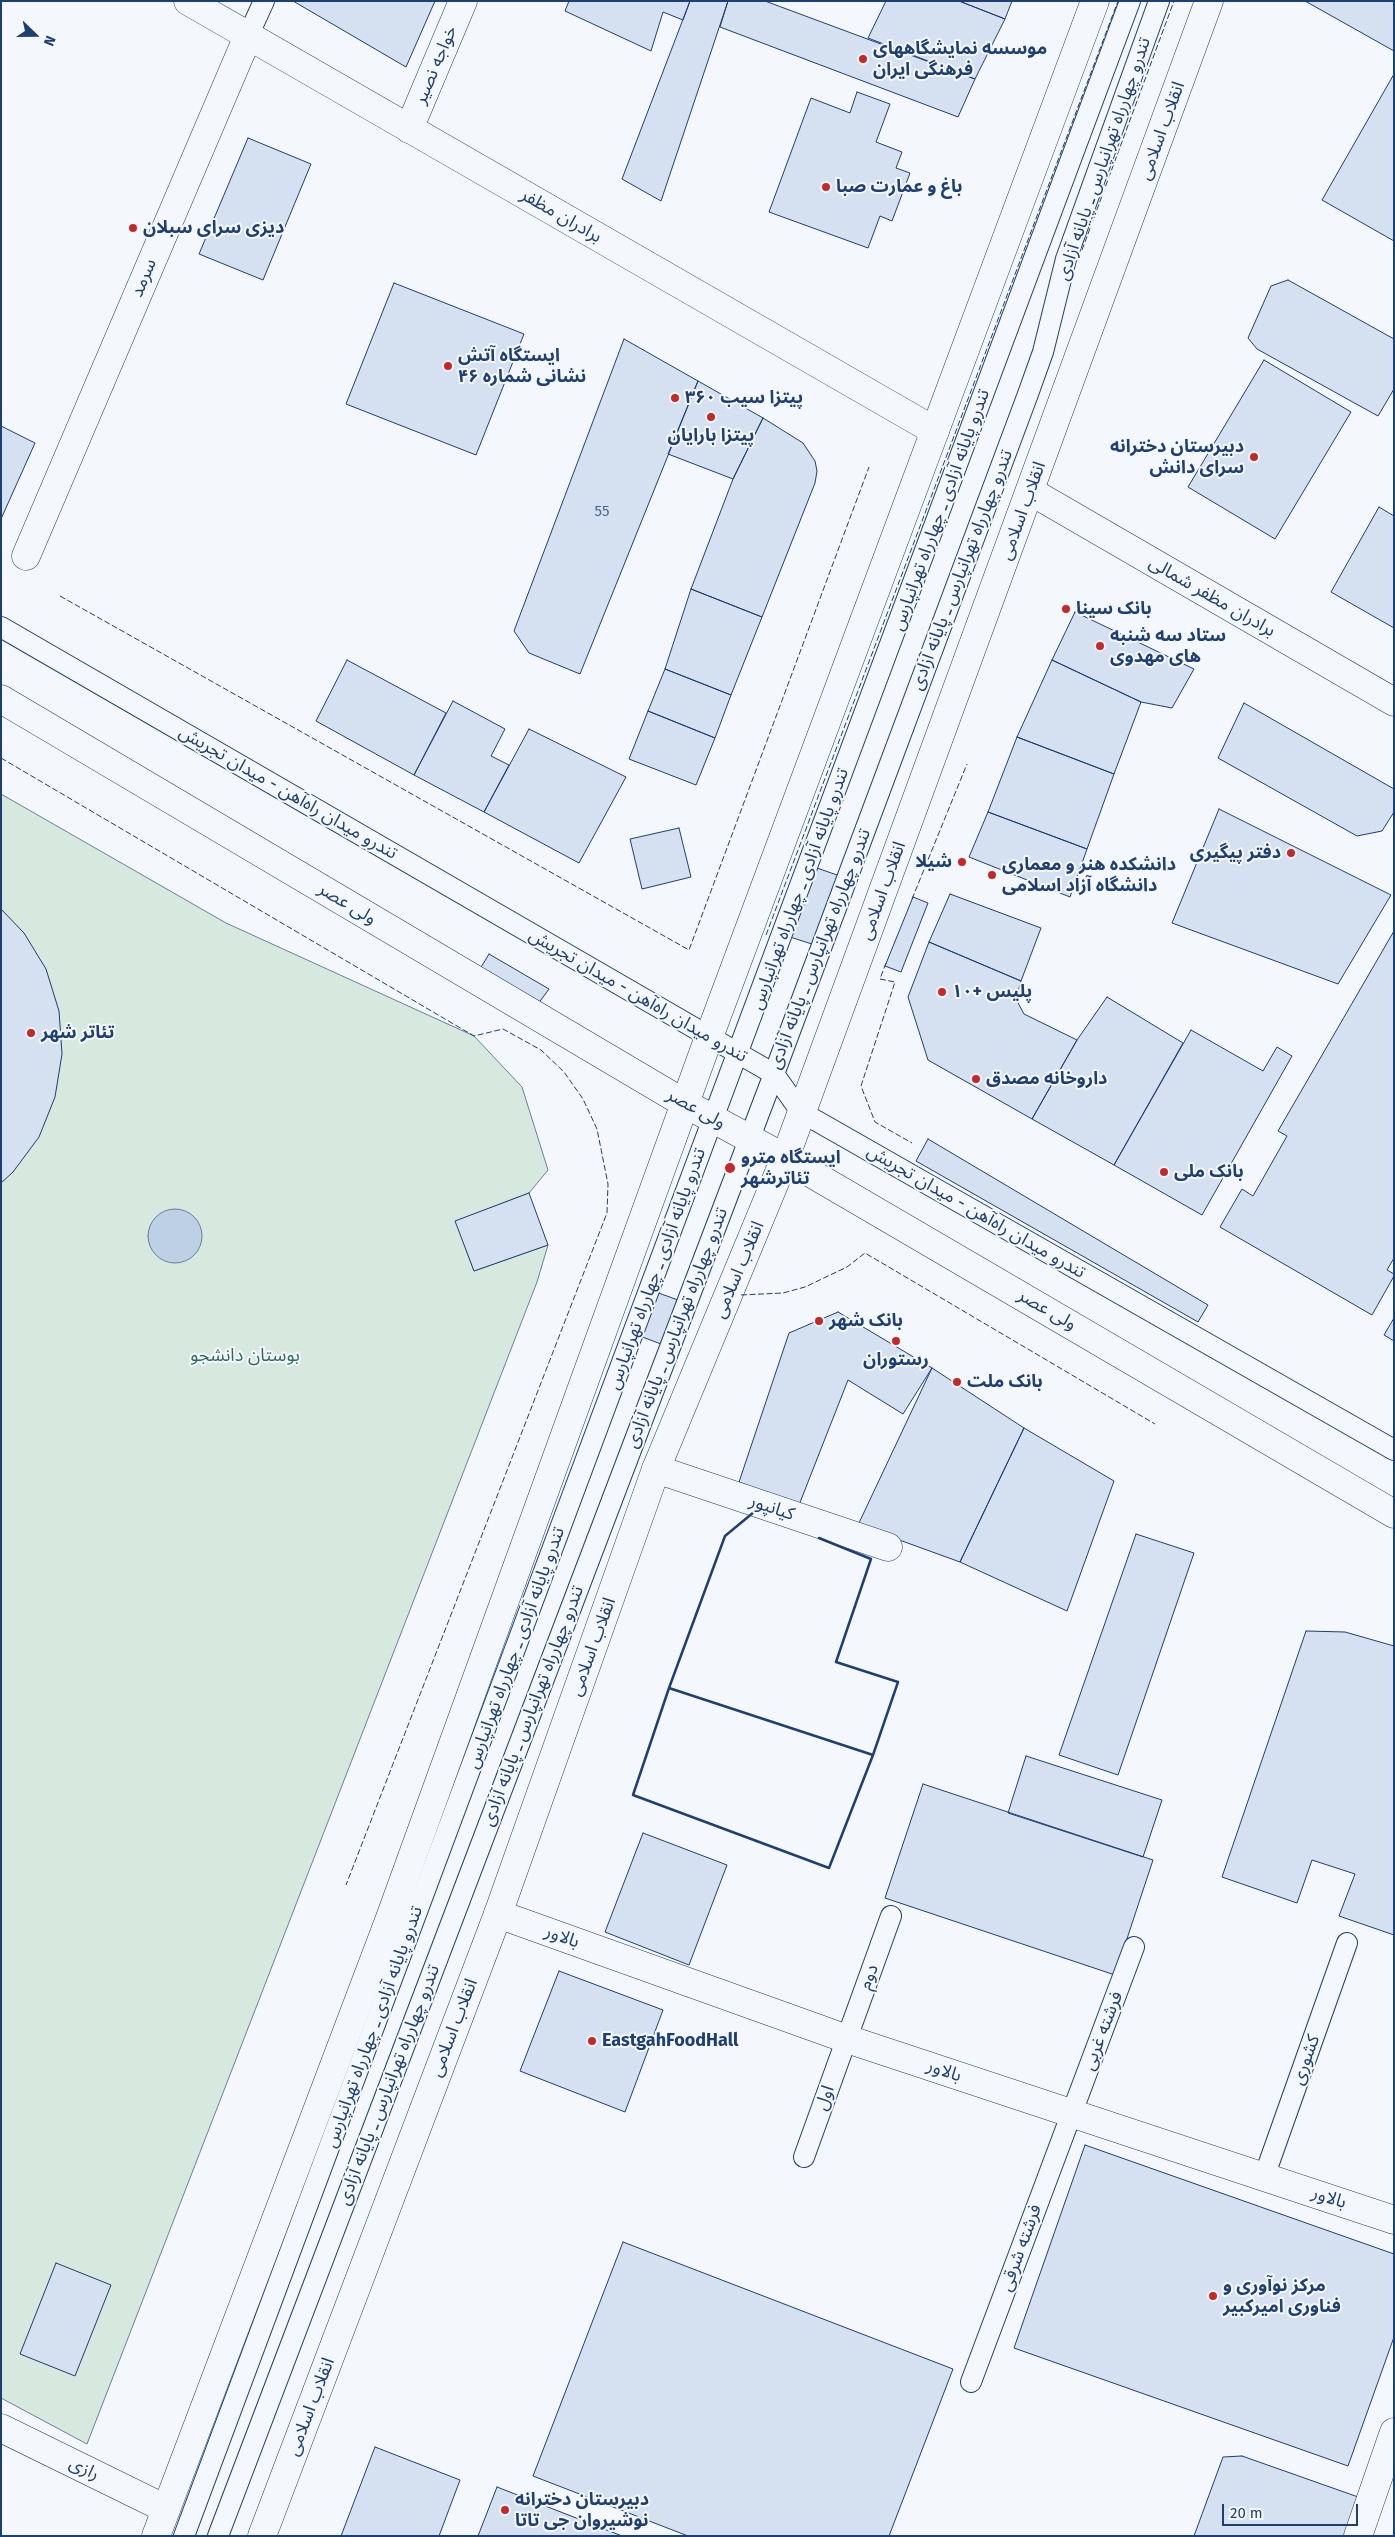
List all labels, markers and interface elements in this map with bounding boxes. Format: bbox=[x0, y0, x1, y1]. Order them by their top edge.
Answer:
north arrow bbox=[10, 10, 60, 60]
street label: خواجه نصیر bbox=[410, 22, 462, 108]
text: N bbox=[40, 33, 59, 48]
street label: تندرو چهارراه تهرانپارس ـ پایانه آزادی bbox=[1052, 35, 1156, 283]
place label: موسسه نمایشگاههای فرهنگی ایران bbox=[873, 38, 1047, 80]
marker: موسسه نمایشگاههای فرهنگی ایران bbox=[857, 53, 869, 65]
street label: انقلاب اسلامی bbox=[1134, 79, 1190, 183]
place label: باغ و عمارت صبا bbox=[836, 176, 962, 198]
marker: باغ و عمارت صبا bbox=[820, 181, 832, 193]
street label: برادران مظفر bbox=[517, 184, 605, 248]
place label: دیزی سرای سبلان bbox=[143, 217, 284, 239]
marker: دیزی سرای سبلان bbox=[127, 222, 139, 234]
street label: سرمد bbox=[126, 256, 162, 300]
place label: ایستگاه آتش نشانی شماره ۴۶ bbox=[458, 345, 586, 388]
marker: ایستگاه آتش نشانی شماره ۴۶ bbox=[442, 360, 454, 372]
street label: تندرو پایانه آزادی ـ چهارراه تهرانپارس bbox=[887, 386, 995, 634]
place label: پیتزا سیب ۳۶۰ bbox=[685, 387, 803, 409]
marker: پیتزا سیب ۳۶۰ bbox=[669, 392, 681, 404]
marker: پیتزا بارایان bbox=[705, 411, 717, 423]
place label: پیتزا بارایان bbox=[668, 425, 754, 447]
place label: دبیرستان دخترانه سرای دانش bbox=[1110, 436, 1244, 478]
street label: تندرو چهارراه تهرانپارس ـ پایانه آزادی bbox=[906, 447, 1018, 693]
marker: دبیرستان دخترانه سرای دانش bbox=[1248, 451, 1260, 463]
street label: انقلاب اسلامی bbox=[995, 459, 1051, 563]
house number: 55 bbox=[595, 503, 609, 521]
street label: برادران مظفر شمالی bbox=[1145, 552, 1279, 642]
place label: بانک سینا bbox=[1076, 598, 1152, 620]
marker: بانک سینا bbox=[1060, 603, 1072, 615]
place label: ستاد سه شنبه های مهدوی bbox=[1110, 625, 1226, 668]
marker: ستاد سه شنبه های مهدوی bbox=[1094, 640, 1106, 652]
street label: تندرو میدان راه‌آهن - میدان تجریش bbox=[175, 721, 401, 865]
street label: تندرو پایانه آزادی ـ چهارراه تهرانپارس bbox=[746, 765, 854, 1013]
street label: تندرو چهارراه تهرانپارس ـ پایانه آزادی bbox=[764, 826, 876, 1072]
street label: انقلاب اسلامی bbox=[855, 839, 911, 943]
place label: دفتر پیگیری bbox=[1190, 842, 1281, 864]
marker: دفتر پیگیری bbox=[1285, 847, 1297, 859]
place label: شیلا bbox=[915, 851, 952, 873]
place label: دانشکده هنر و معماری دانشگاه آزاد اسلامی bbox=[1002, 854, 1176, 896]
marker: شیلا bbox=[956, 856, 968, 868]
marker: دانشکده هنر و معماری دانشگاه آزاد اسلامی bbox=[986, 869, 998, 881]
street label: ولی عصر bbox=[314, 878, 380, 930]
street label: تندرو میدان راه‌آهن - میدان تجریش bbox=[525, 924, 751, 1068]
place label: پلیس +۱۰ bbox=[952, 981, 1032, 1003]
marker: پلیس +۱۰ bbox=[936, 986, 948, 998]
place label: تئاتر شهر bbox=[41, 1022, 114, 1044]
marker: تئاتر شهر bbox=[25, 1027, 37, 1039]
place label: داروخانه مصدق bbox=[986, 1068, 1107, 1090]
marker: داروخانه مصدق bbox=[970, 1073, 982, 1085]
street label: ولی عصر bbox=[663, 1084, 729, 1134]
street label: تندرو میدان راه‌آهن - میدان تجریش bbox=[863, 1140, 1089, 1284]
street label: تندرو پایانه آزادی ـ چهارراه تهرانپارس bbox=[603, 1145, 711, 1393]
place label: ایستگاه مترو تئاترشهر bbox=[741, 1147, 841, 1190]
marker: ایستگاه مترو تئاترشهر bbox=[723, 1161, 737, 1175]
place label: بانک ملی bbox=[1174, 1161, 1244, 1183]
marker: بانک ملی bbox=[1158, 1166, 1170, 1178]
street label: تندرو چهارراه تهرانپارس ـ پایانه آزادی bbox=[621, 1205, 733, 1451]
street label: انقلاب اسلامی bbox=[709, 1218, 769, 1322]
street label: ولی عصر bbox=[1014, 1285, 1080, 1335]
place label: بانک شهر bbox=[829, 1310, 903, 1332]
marker: بانک شهر bbox=[813, 1315, 825, 1327]
marker: رستوران bbox=[890, 1335, 902, 1347]
park label: بوستان دانشجو bbox=[190, 1345, 300, 1367]
place label: رستوران bbox=[863, 1349, 929, 1371]
place label: بانک ملت bbox=[967, 1371, 1043, 1393]
marker: بانک ملت bbox=[951, 1376, 963, 1388]
street label: کیانپور bbox=[747, 1490, 797, 1526]
street label: تندرو پایانه آزادی ـ چهارراه تهرانپارس bbox=[462, 1524, 570, 1772]
street label: تندرو چهارراه تهرانپارس ـ پایانه آزادی bbox=[477, 1583, 589, 1829]
street label: انقلاب اسلامی bbox=[565, 1595, 621, 1699]
street label: تندرو پایانه آزادی ـ چهارراه تهرانپارس bbox=[320, 1903, 428, 2151]
street label: بالاور bbox=[542, 1921, 582, 1953]
street label: دوم bbox=[855, 1961, 883, 1993]
street label: تندرو چهارراه تهرانپارس ـ پایانه آزادی bbox=[333, 1962, 445, 2208]
street label: انقلاب اسلامی bbox=[425, 1976, 483, 2080]
street label: فرشته غربی bbox=[1078, 1989, 1128, 2073]
place label: EastgahFoodHall bbox=[602, 2030, 738, 2052]
street label: کشوری bbox=[1287, 2032, 1325, 2088]
marker: EastgahFoodHall bbox=[586, 2035, 598, 2047]
street label: بالاور bbox=[924, 2055, 964, 2087]
street label: اول bbox=[811, 2083, 839, 2113]
street label: بالاور bbox=[1309, 2182, 1349, 2214]
street label: فرشته شرقی bbox=[995, 2202, 1047, 2294]
place label: مرکز نوآوری و فناوری امیرکبیر bbox=[1223, 2275, 1341, 2318]
marker: مرکز نوآوری و فناوری امیرکبیر bbox=[1207, 2290, 1219, 2302]
street label: انقلاب اسلامی bbox=[282, 2355, 340, 2459]
street label: رازی bbox=[65, 2453, 103, 2485]
place label: دبیرستان دخترانه نوشیروان جی تاتا bbox=[515, 2489, 649, 2532]
scale bar bbox=[1225, 2494, 1361, 2526]
marker: دبیرستان دخترانه نوشیروان جی تاتا bbox=[499, 2504, 511, 2516]
text: 20 m bbox=[1230, 2504, 1263, 2522]

